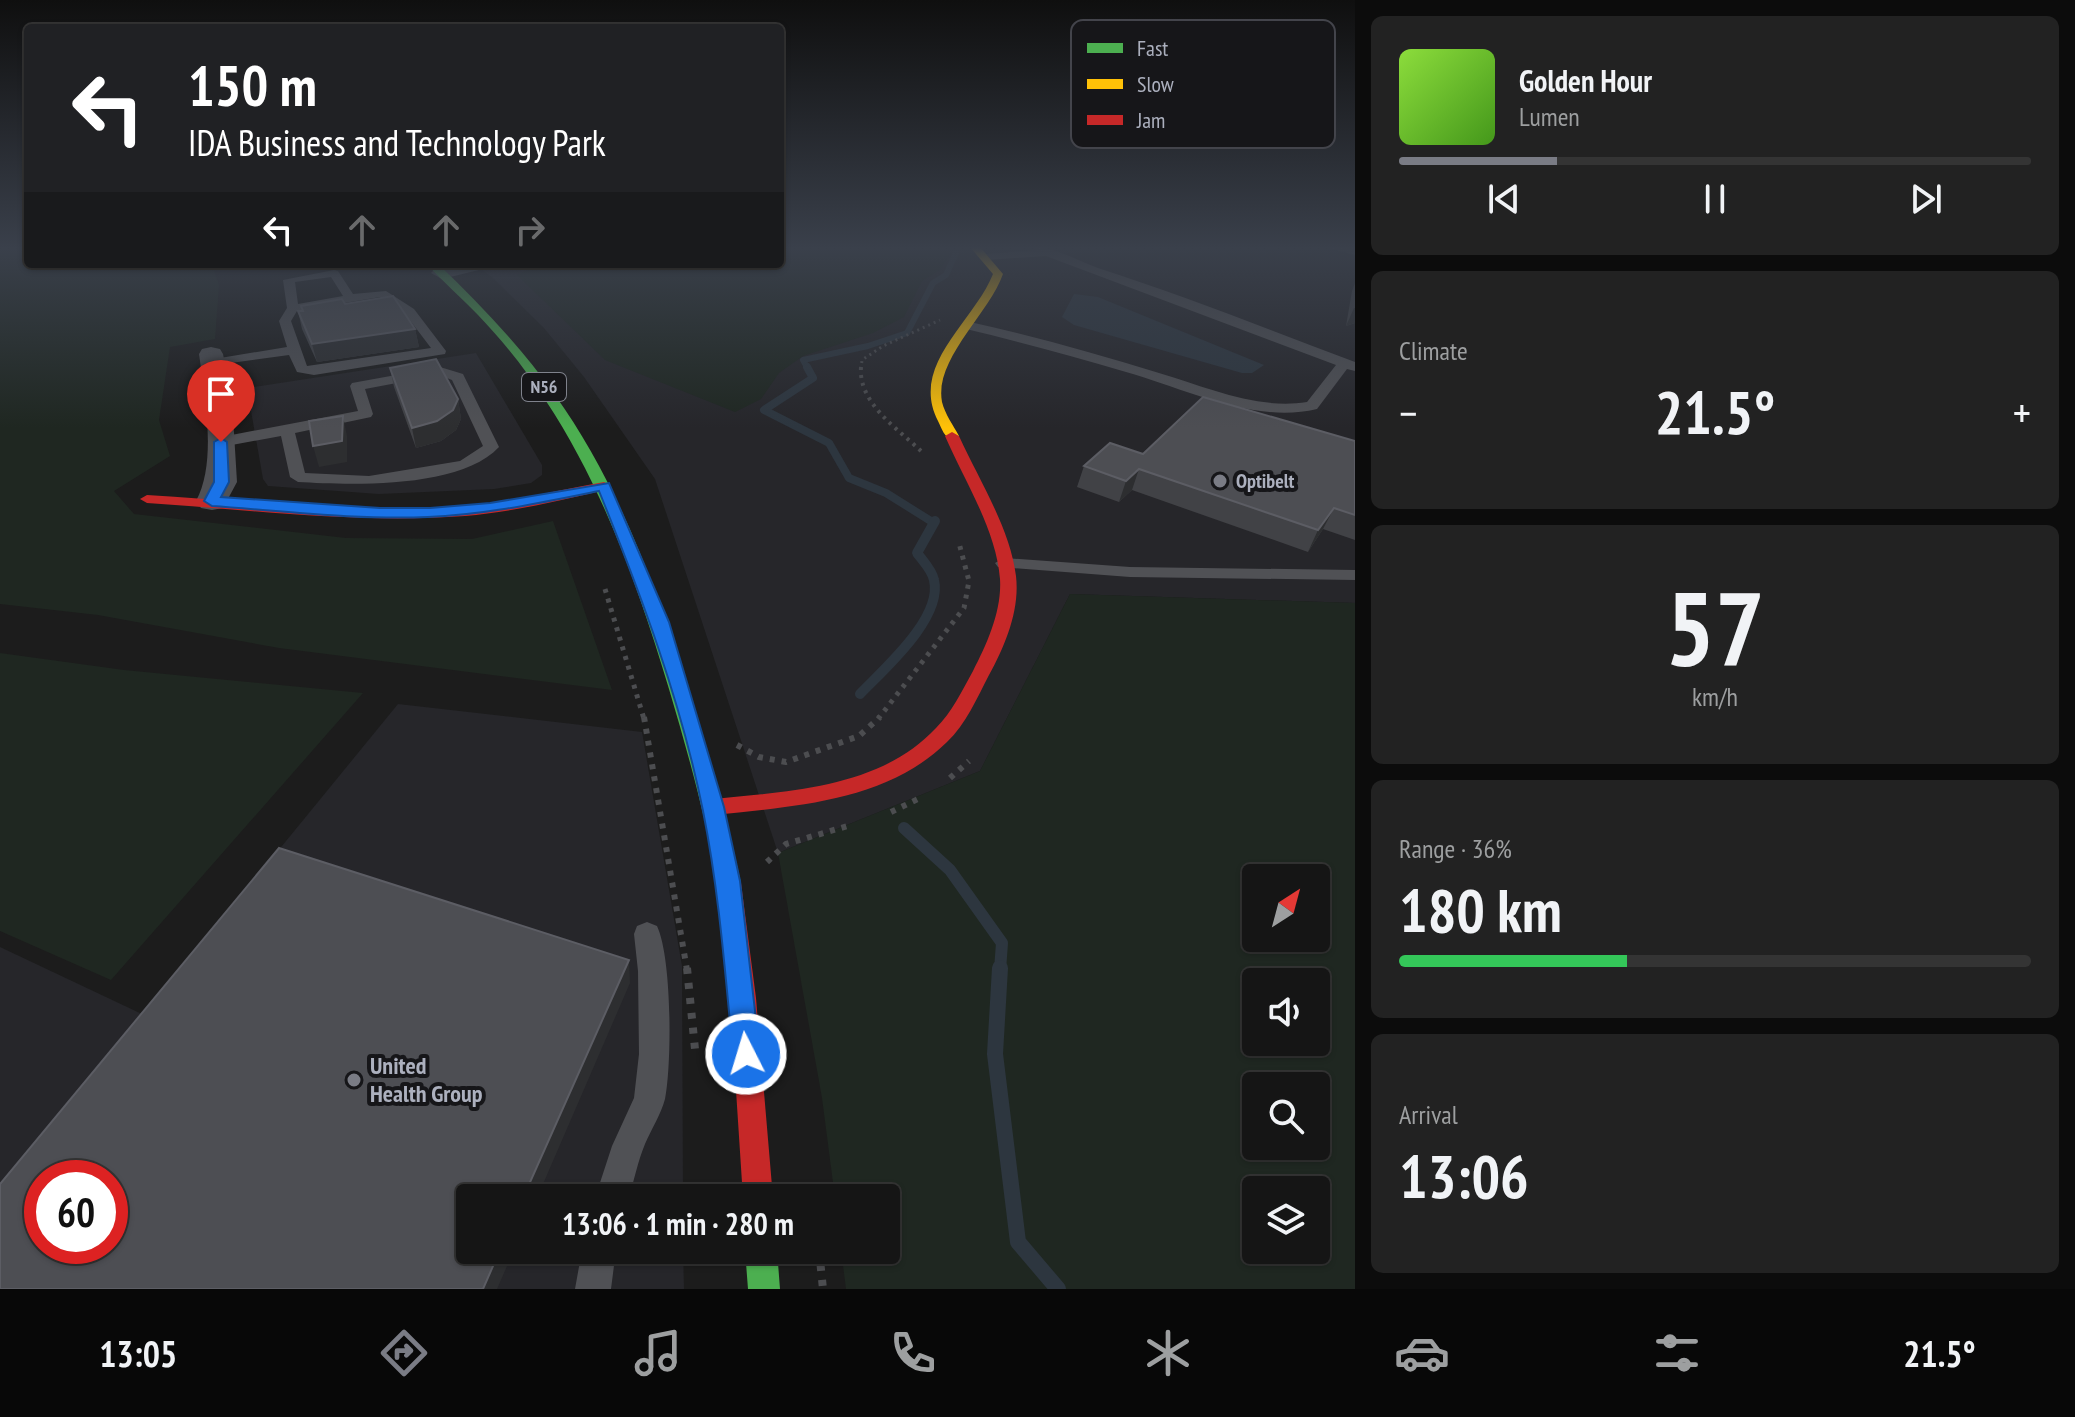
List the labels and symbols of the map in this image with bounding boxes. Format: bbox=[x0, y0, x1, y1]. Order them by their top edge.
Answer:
legend bbox=[1071, 20, 1335, 148]
text: Fast bbox=[1137, 34, 1168, 62]
text: Slow bbox=[1137, 70, 1174, 98]
text: Jam bbox=[1136, 106, 1165, 134]
pin bbox=[187, 360, 255, 442]
road number: N56 bbox=[522, 373, 566, 401]
place label: Optibelt bbox=[1236, 468, 1295, 494]
marker: Optibelt bbox=[1211, 472, 1229, 490]
north arrow bbox=[1242, 864, 1330, 952]
position arrow bbox=[704, 1012, 788, 1096]
place label: United Health Group bbox=[370, 1050, 483, 1109]
marker: United Health Group bbox=[345, 1071, 363, 1089]
speed limit sign: 60 bbox=[24, 1160, 128, 1264]

